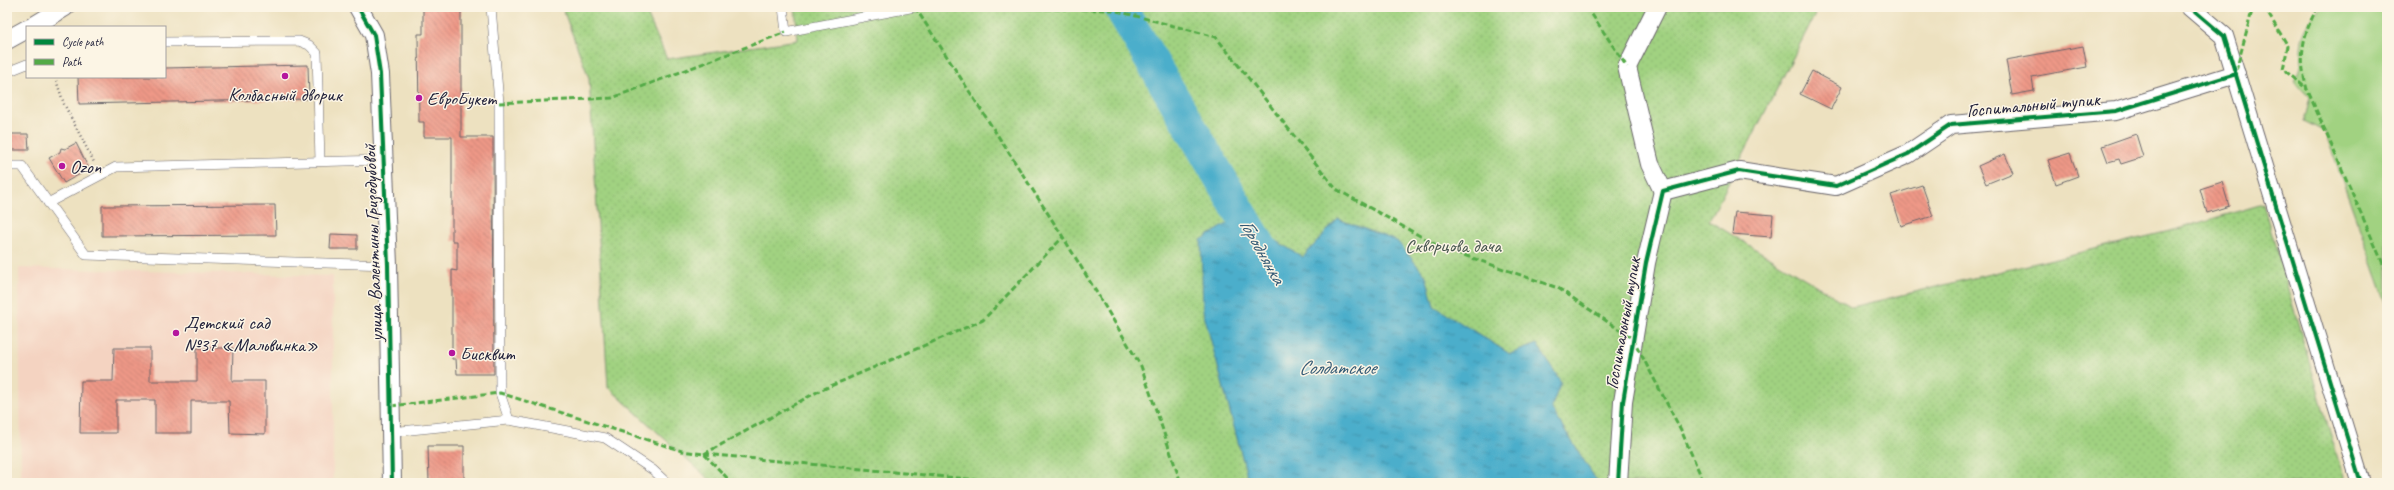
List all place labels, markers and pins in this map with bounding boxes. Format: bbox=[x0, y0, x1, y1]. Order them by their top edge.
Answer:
marker: Колбасный дворик bbox=[280, 71, 290, 81]
place label: Колбасный дворик bbox=[228, 83, 344, 107]
place label: ЕвроБукет bbox=[427, 87, 497, 111]
marker: ЕвроБукет bbox=[414, 93, 424, 103]
place label: Ozon bbox=[70, 155, 102, 179]
marker: Ozon bbox=[57, 161, 67, 171]
place label: Детский сад №37 «Мальвинка» bbox=[184, 311, 318, 357]
marker: Детский сад №37 «Мальвинка» bbox=[171, 328, 181, 338]
place label: Бисквит bbox=[460, 342, 516, 366]
marker: Бисквит bbox=[447, 348, 457, 358]

